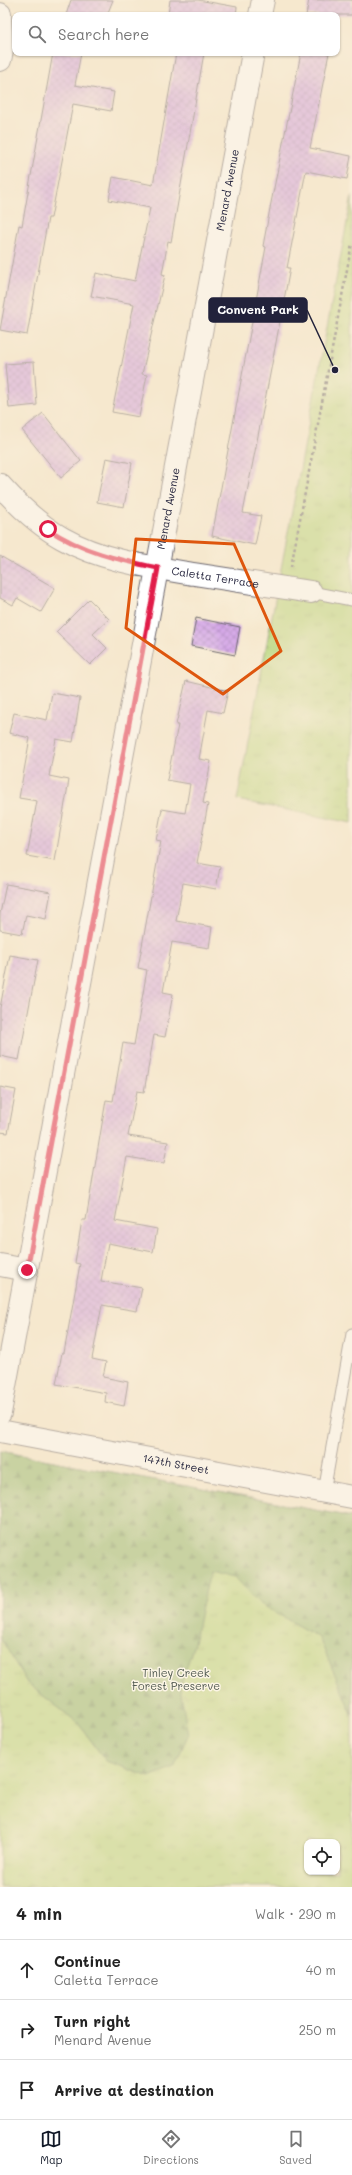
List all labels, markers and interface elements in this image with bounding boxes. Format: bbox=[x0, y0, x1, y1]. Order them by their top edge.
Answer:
search box bbox=[12, 12, 340, 56]
icon: search bbox=[26, 23, 48, 45]
text: Search here bbox=[58, 24, 149, 44]
street label: Menard Avenue bbox=[212, 148, 242, 232]
callout: Convent Park bbox=[209, 298, 307, 322]
text: Convent Park bbox=[217, 301, 299, 317]
street label: Menard Avenue bbox=[153, 466, 183, 550]
route start bbox=[39, 520, 57, 538]
street label: Caletta Terrace bbox=[171, 563, 260, 591]
route end bbox=[18, 1261, 36, 1279]
street label: 147th Street bbox=[142, 1450, 211, 1477]
park label: Tinley Creek Forest Preserve bbox=[132, 1665, 220, 1693]
map controls bbox=[304, 1839, 340, 1875]
button: locate bbox=[304, 1839, 340, 1875]
text: 4 min bbox=[16, 1902, 62, 1924]
text: Walk · 290 m bbox=[255, 1905, 336, 1922]
text: Continue bbox=[54, 1951, 121, 1971]
icon: ahead bbox=[16, 1959, 38, 1981]
text: 40 m bbox=[306, 1961, 336, 1978]
text: Caletta Terrace bbox=[54, 1971, 159, 1988]
text: Turn right bbox=[54, 2011, 131, 2031]
icon: right bbox=[16, 2019, 38, 2041]
text: 250 m bbox=[299, 2021, 336, 2038]
text: Menard Avenue bbox=[54, 2031, 152, 2048]
icon: arrive bbox=[16, 2079, 38, 2101]
text: Arrive at destination bbox=[54, 2080, 214, 2100]
tab: Map bbox=[40, 2128, 63, 2167]
tab: Directions bbox=[143, 2128, 199, 2167]
tab: Saved bbox=[279, 2128, 312, 2167]

